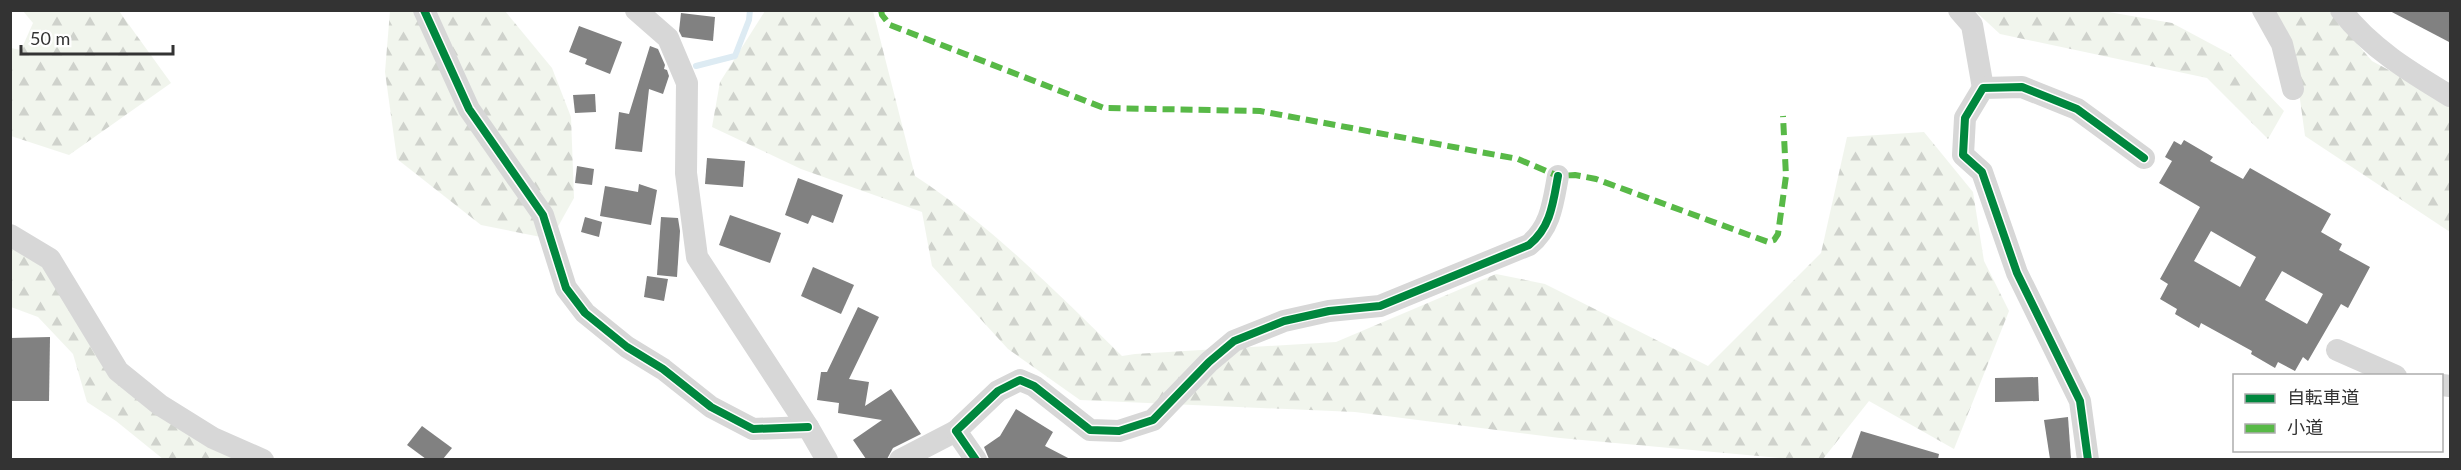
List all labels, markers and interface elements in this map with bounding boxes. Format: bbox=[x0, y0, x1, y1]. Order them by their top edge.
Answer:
scale bar bbox=[21, 18, 172, 56]
text: 50 m bbox=[30, 27, 70, 49]
legend bbox=[2233, 374, 2443, 452]
text: 自転車道 bbox=[2287, 386, 2359, 408]
text: 小道 bbox=[2287, 416, 2323, 438]

